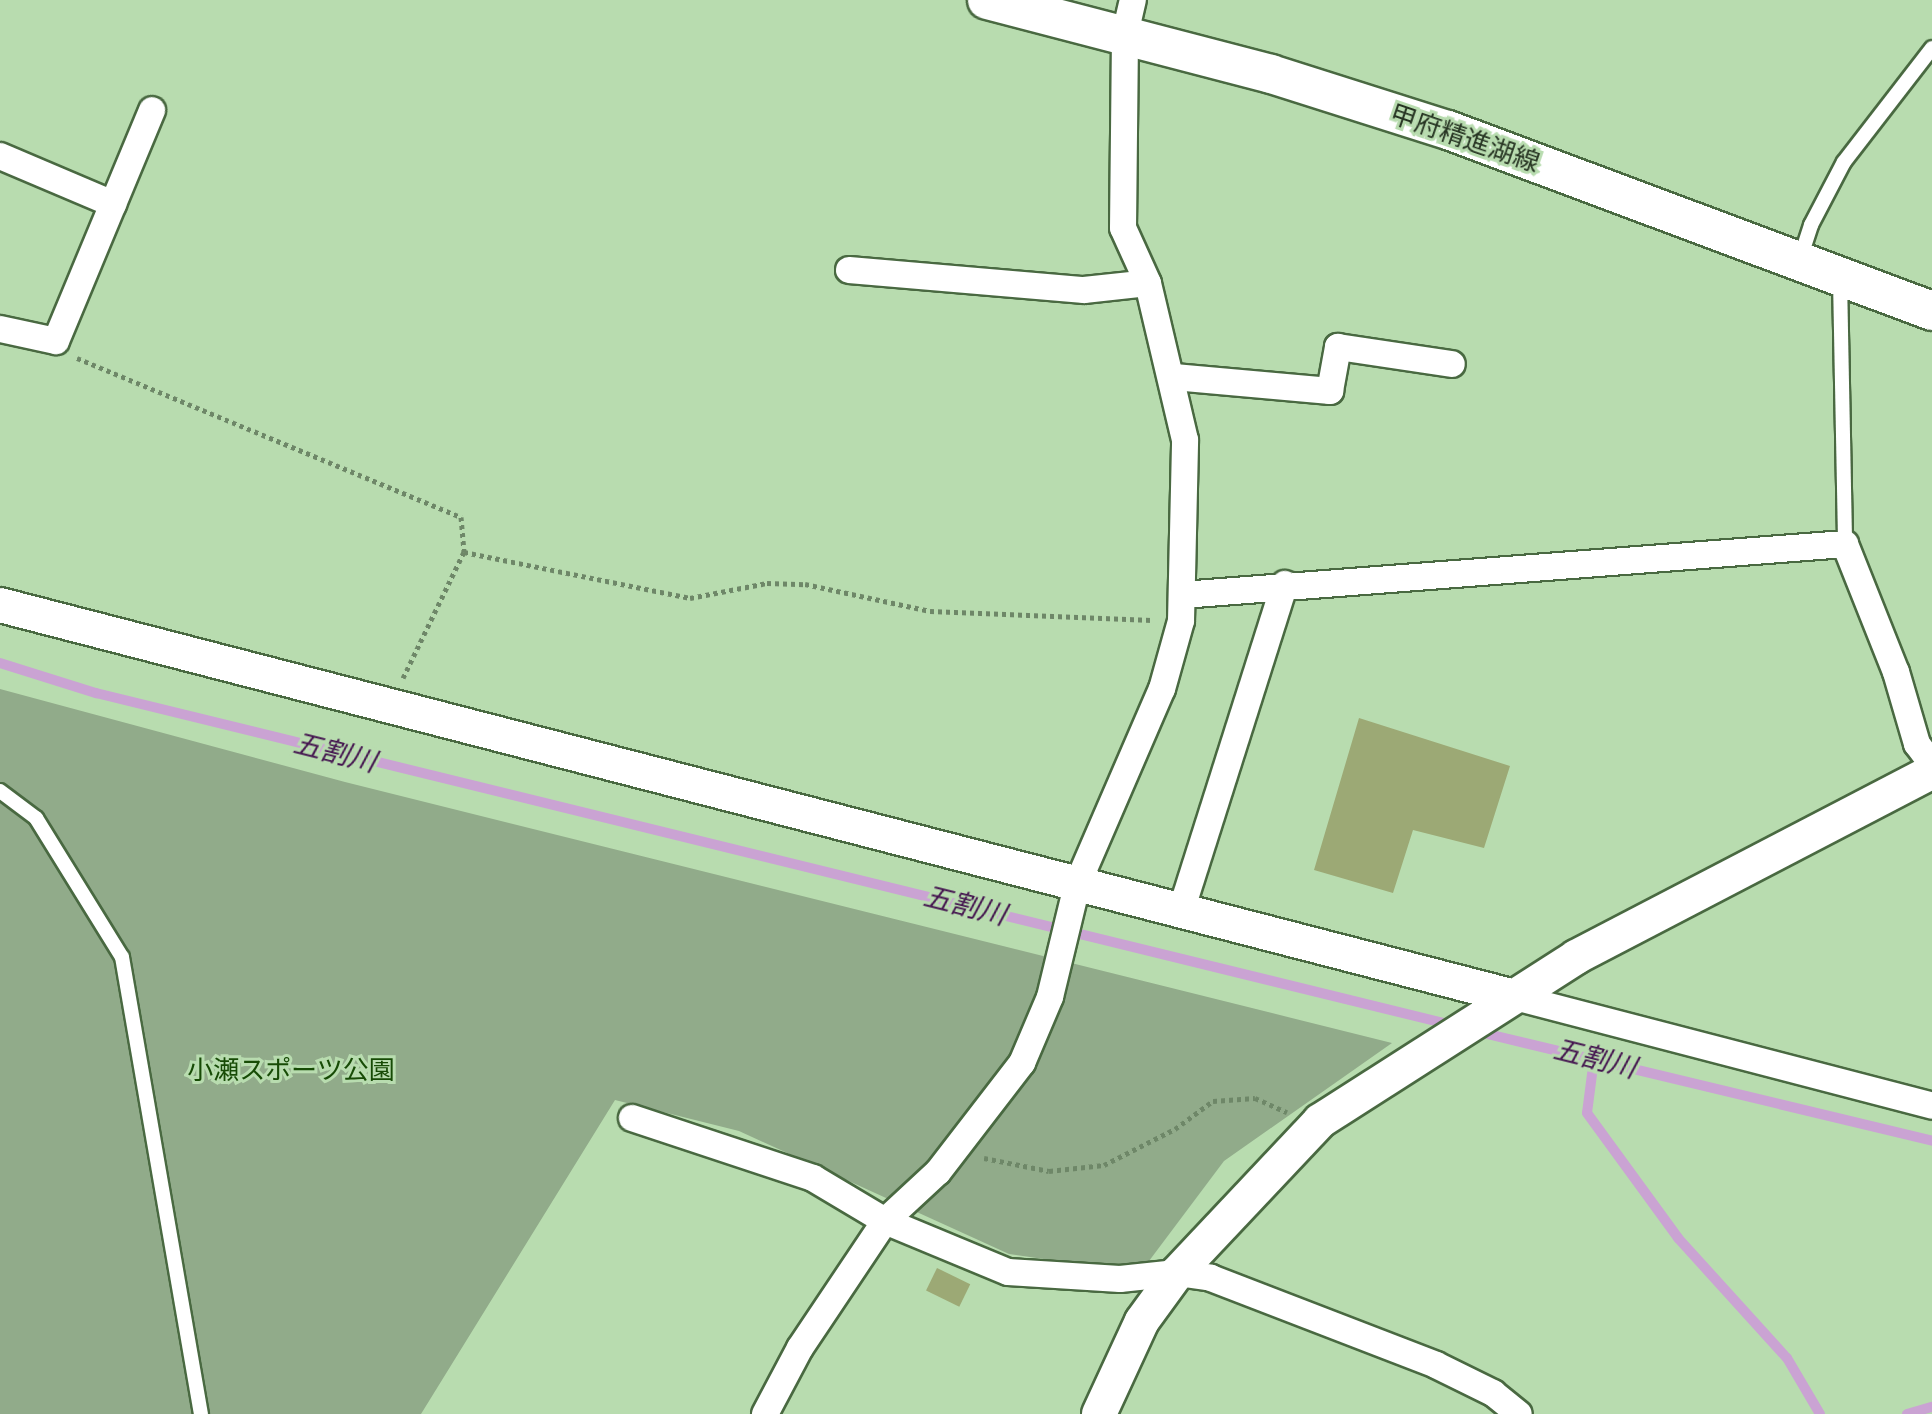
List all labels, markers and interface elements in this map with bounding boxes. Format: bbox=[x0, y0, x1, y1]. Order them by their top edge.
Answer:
street label: 甲府精進湖線 bbox=[1386, 98, 1544, 178]
water label: 五割川 bbox=[290, 726, 380, 778]
water label: 五割川 bbox=[920, 879, 1010, 931]
water label: 五割川 bbox=[1550, 1032, 1640, 1084]
park label: 小瀬スポーツ公園 bbox=[187, 1054, 395, 1086]

